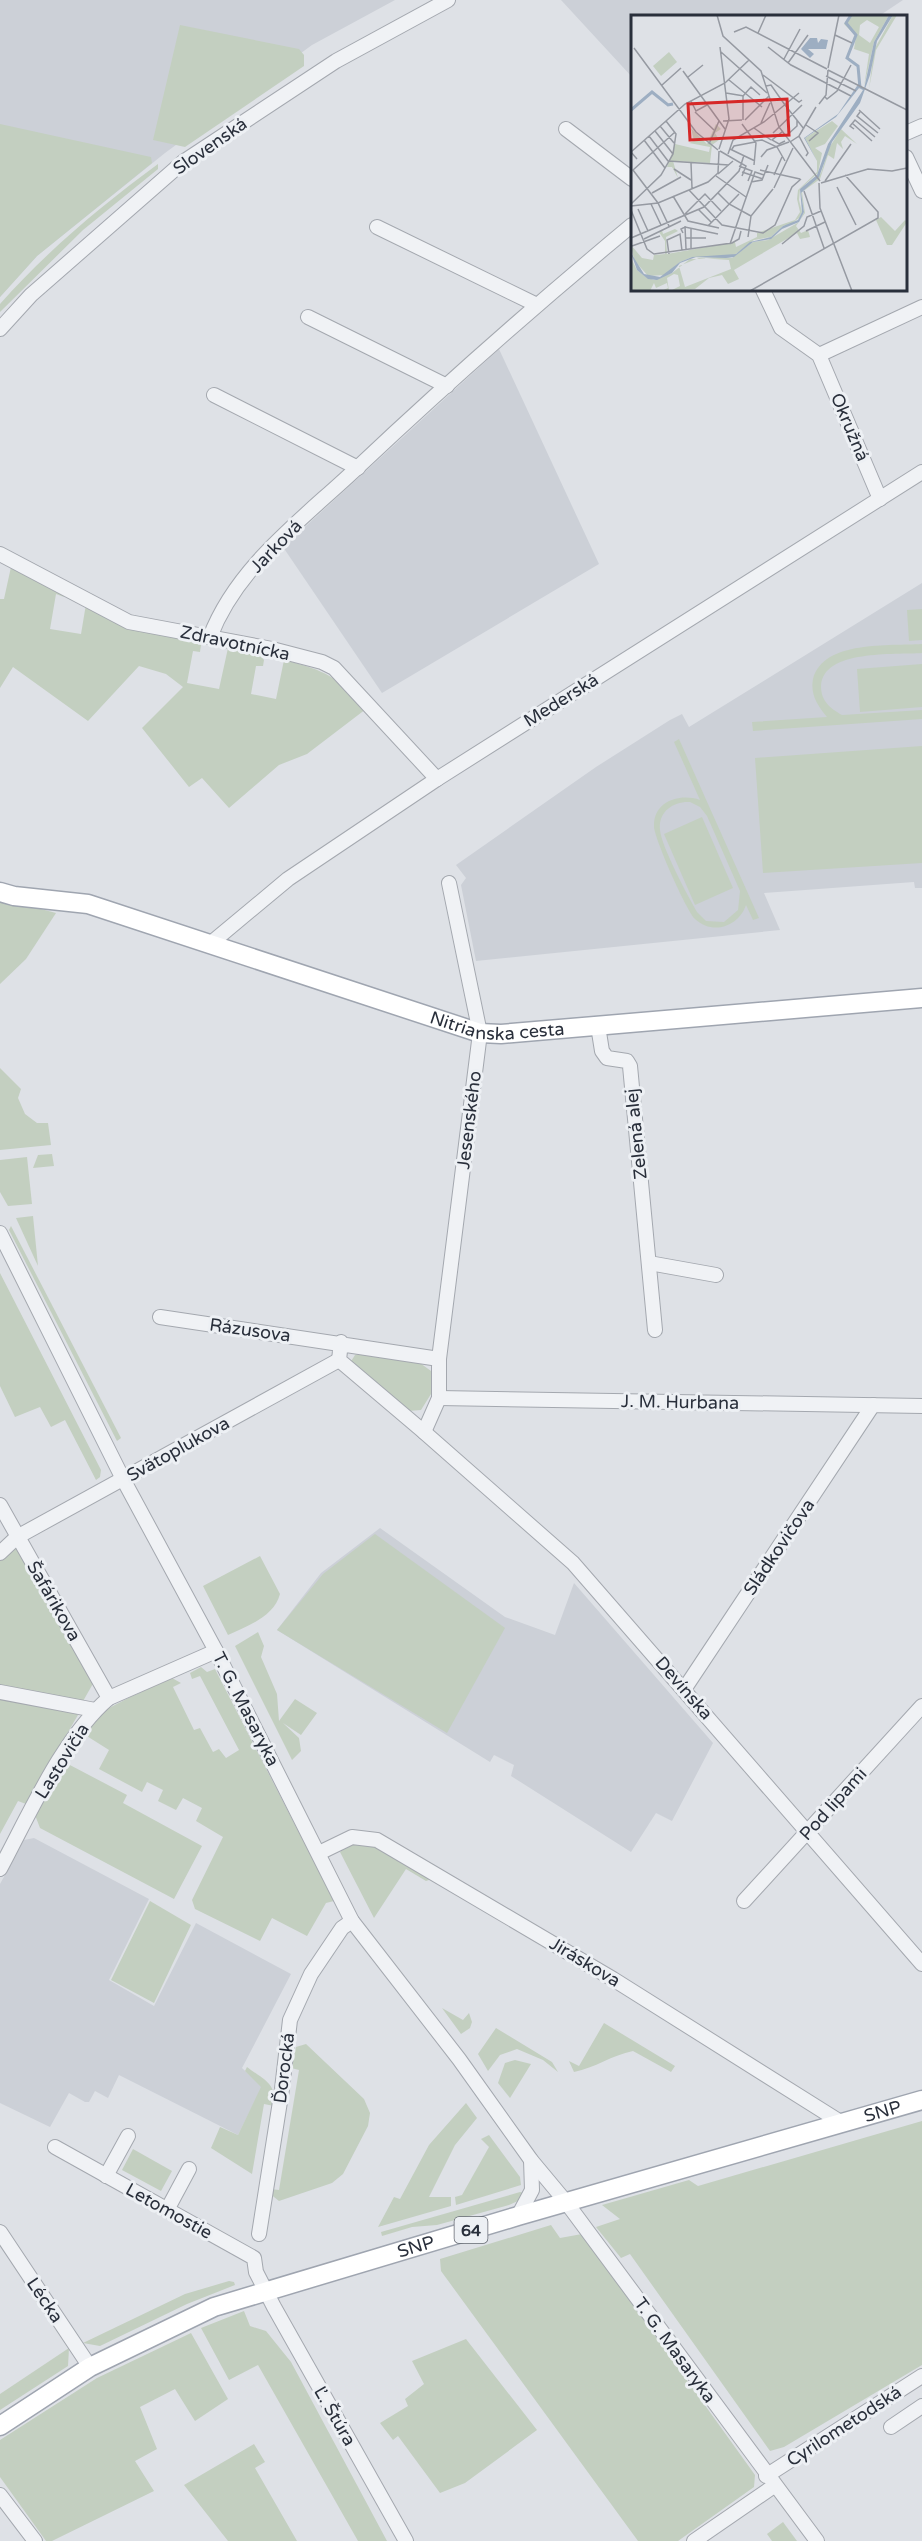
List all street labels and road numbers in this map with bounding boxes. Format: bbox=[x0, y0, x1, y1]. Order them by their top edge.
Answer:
street label: Slovenská bbox=[169, 113, 251, 179]
street label: Okružná bbox=[826, 389, 874, 465]
street label: Jarková bbox=[245, 515, 307, 577]
street label: Zdravotnícka bbox=[178, 621, 292, 665]
street label: Mederská bbox=[519, 668, 603, 732]
street label: Nitrianska cesta bbox=[427, 1006, 565, 1045]
street label: Jesenského bbox=[452, 1070, 486, 1170]
street label: Zelená alej bbox=[620, 1087, 652, 1181]
street label: Rázusova bbox=[208, 1313, 292, 1347]
street label: J. M. Hurbana bbox=[621, 1390, 739, 1414]
street label: Svätoplukova bbox=[123, 1412, 233, 1486]
street label: Sládkovičova bbox=[739, 1495, 819, 1599]
street label: Šafárikova bbox=[22, 1557, 86, 1645]
street label: T. G. Masaryka bbox=[208, 1648, 284, 1770]
street label: Devínska bbox=[651, 1652, 717, 1724]
street label: Lastovičia bbox=[30, 1719, 94, 1803]
street label: Pod lipami bbox=[795, 1763, 871, 1845]
street label: Jiráskova bbox=[546, 1932, 624, 1992]
street label: Ďorocká bbox=[269, 2031, 299, 2105]
street label: SNP bbox=[861, 2096, 904, 2127]
street label: Letomostie bbox=[122, 2178, 216, 2244]
road number: 64 bbox=[454, 2217, 488, 2243]
street label: SNP bbox=[395, 2231, 437, 2263]
street label: Lécka bbox=[22, 2273, 68, 2327]
street label: T. G. Masaryka bbox=[629, 2293, 721, 2407]
street label: Cyrilometodská bbox=[783, 2381, 905, 2471]
street label: Ľ. Štúra bbox=[309, 2382, 361, 2450]

